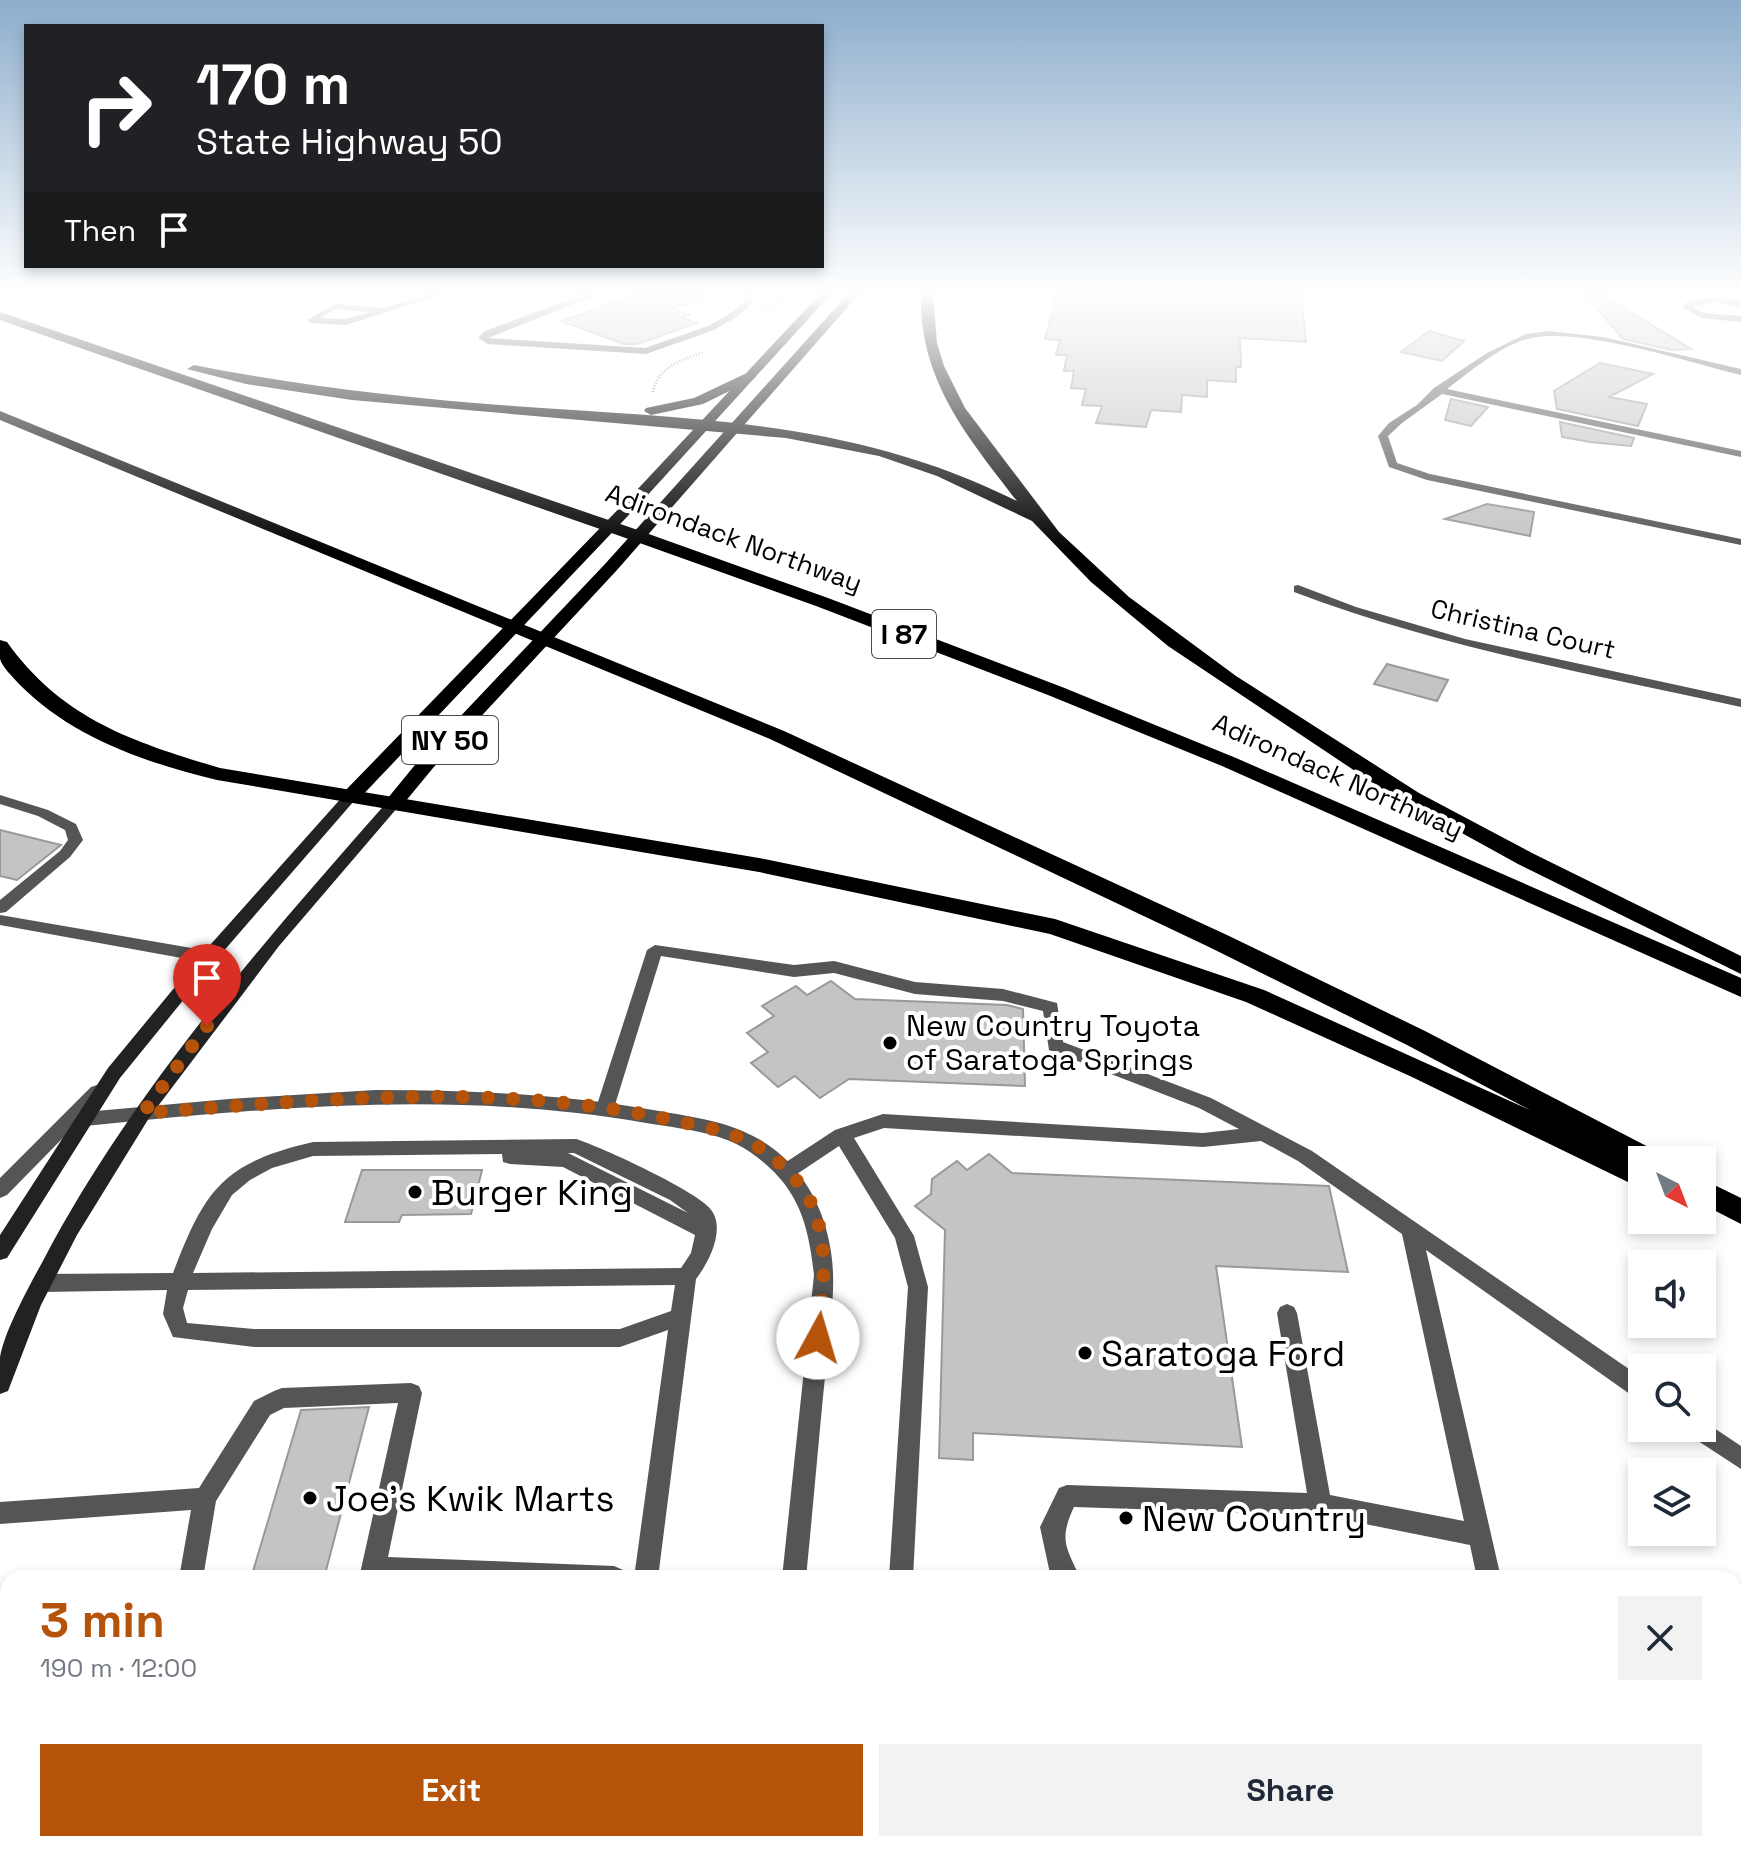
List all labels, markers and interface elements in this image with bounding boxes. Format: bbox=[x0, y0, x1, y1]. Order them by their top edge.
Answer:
text: 170 m bbox=[196, 49, 350, 120]
icon: right bbox=[64, 56, 168, 160]
text: State Highway 50 bbox=[196, 119, 503, 165]
icon: arrive bbox=[152, 208, 196, 252]
text: Then bbox=[64, 211, 136, 250]
street label: Adirondack Northway bbox=[601, 476, 867, 600]
street label: Christina Court bbox=[1427, 591, 1619, 667]
road number: I 87 bbox=[872, 610, 936, 658]
street label: Adirondack Northway bbox=[1208, 705, 1468, 847]
road number: NY 50 bbox=[402, 716, 498, 764]
pin bbox=[173, 944, 241, 1026]
icon: arrive bbox=[185, 956, 229, 1000]
place label: New Country Toyota of Saratoga Springs bbox=[906, 1006, 1200, 1079]
marker: New Country Toyota of Saratoga Springs bbox=[881, 1034, 899, 1052]
north arrow bbox=[1628, 1146, 1716, 1234]
map controls bbox=[1628, 1146, 1716, 1546]
place label: Burger King bbox=[431, 1170, 633, 1216]
marker: Burger King bbox=[406, 1183, 424, 1201]
button: sound bbox=[1628, 1250, 1716, 1338]
position arrow bbox=[776, 1296, 860, 1380]
place label: Saratoga Ford bbox=[1101, 1331, 1345, 1377]
marker: Saratoga Ford bbox=[1076, 1344, 1094, 1362]
button: search bbox=[1628, 1354, 1716, 1442]
button: layers bbox=[1628, 1458, 1716, 1546]
place label: Joe's Kwik Marts bbox=[326, 1476, 614, 1522]
marker: Joe's Kwik Marts bbox=[301, 1489, 319, 1507]
place label: New Country bbox=[1142, 1496, 1366, 1542]
marker: New Country bbox=[1117, 1509, 1135, 1527]
text: 3 min bbox=[40, 1590, 165, 1651]
button: close bbox=[1618, 1596, 1702, 1680]
text: 190 m · 12:00 bbox=[40, 1651, 197, 1685]
button: Exit bbox=[40, 1744, 863, 1836]
button: Share bbox=[879, 1744, 1702, 1836]

